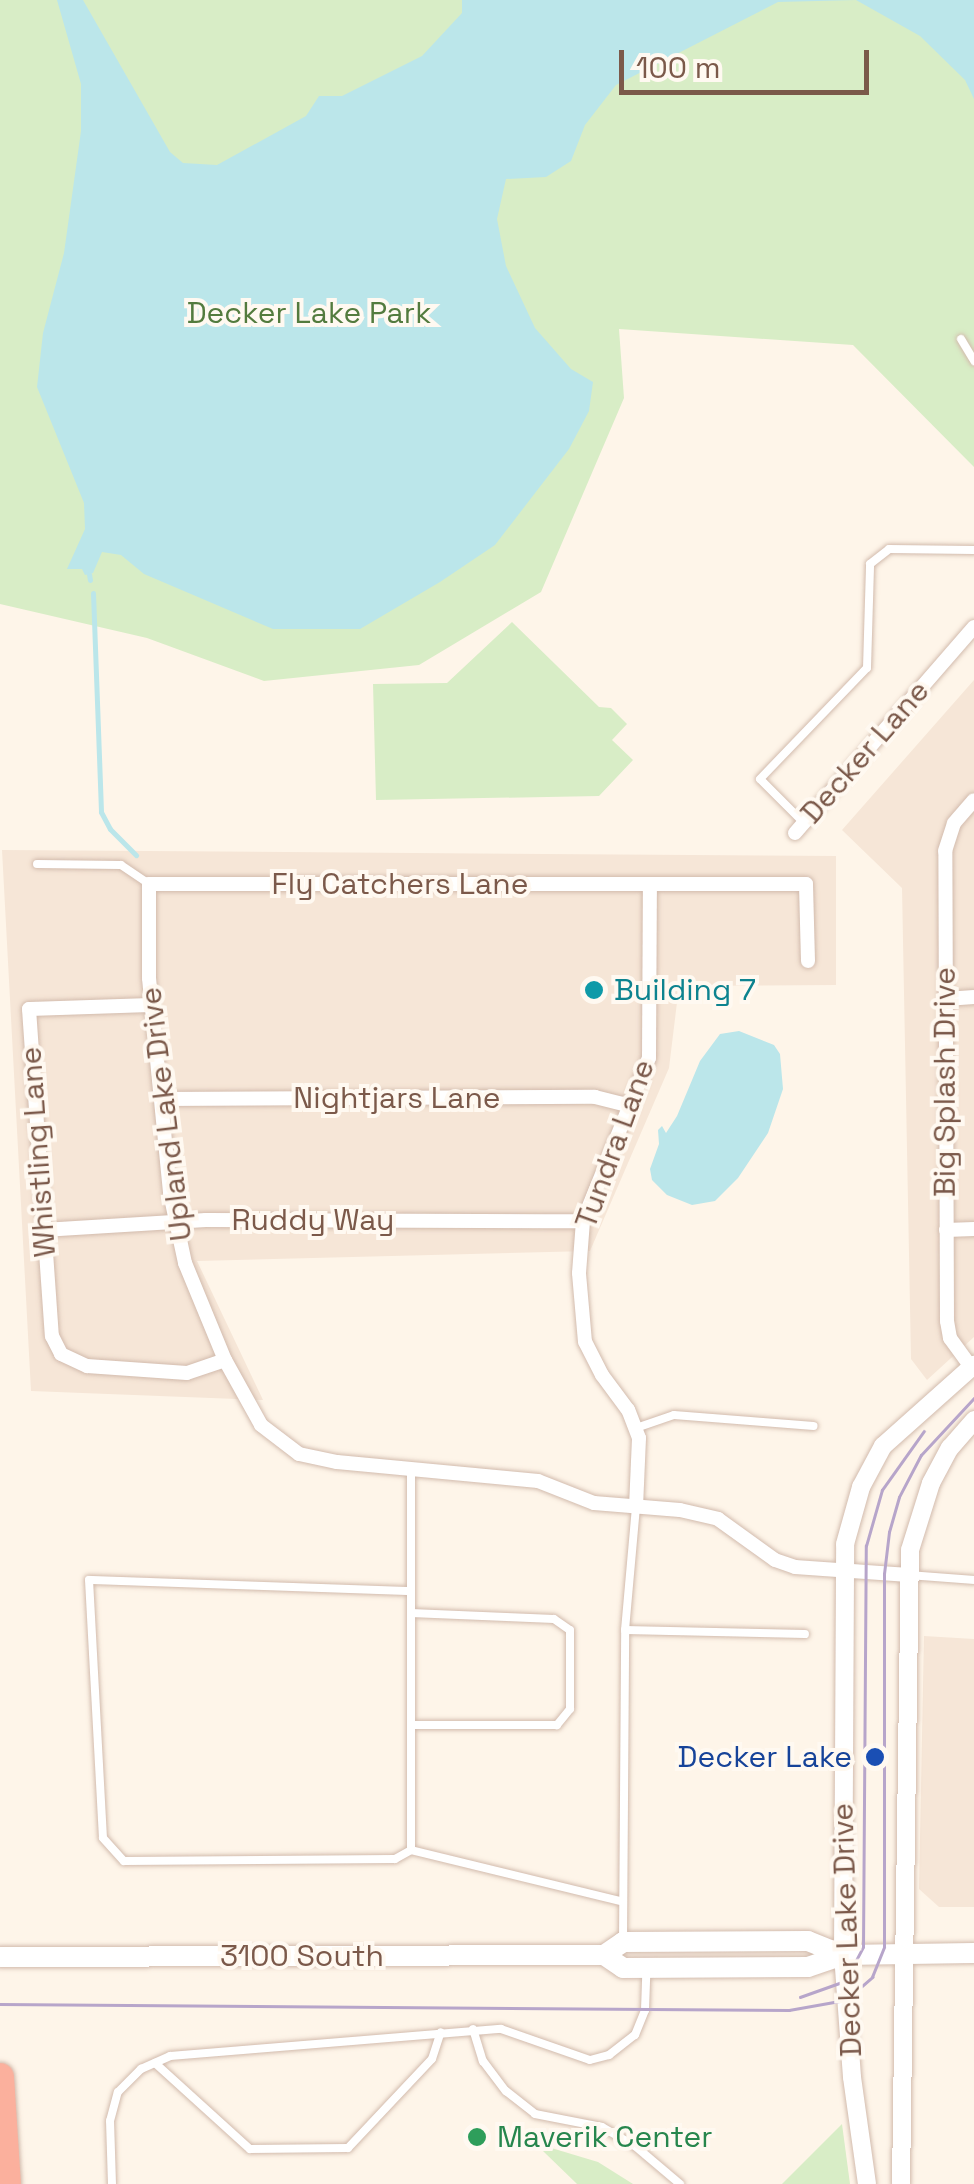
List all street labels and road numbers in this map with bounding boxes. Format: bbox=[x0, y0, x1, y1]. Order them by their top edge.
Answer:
street label: Decker Lane bbox=[793, 673, 937, 831]
street label: Fly Catchers Lane bbox=[272, 866, 528, 902]
street label: Big Splash Drive bbox=[927, 967, 963, 1197]
street label: Upland Lake Drive bbox=[133, 985, 199, 1243]
street label: Whistling Lane bbox=[13, 1045, 63, 1259]
street label: Tundra Lane bbox=[568, 1055, 662, 1233]
street label: Nightjars Lane bbox=[293, 1080, 501, 1116]
street label: Ruddy Way bbox=[231, 1202, 395, 1238]
street label: Decker Lake Drive bbox=[825, 1802, 869, 2058]
street label: 3100 South bbox=[220, 1938, 384, 1974]

